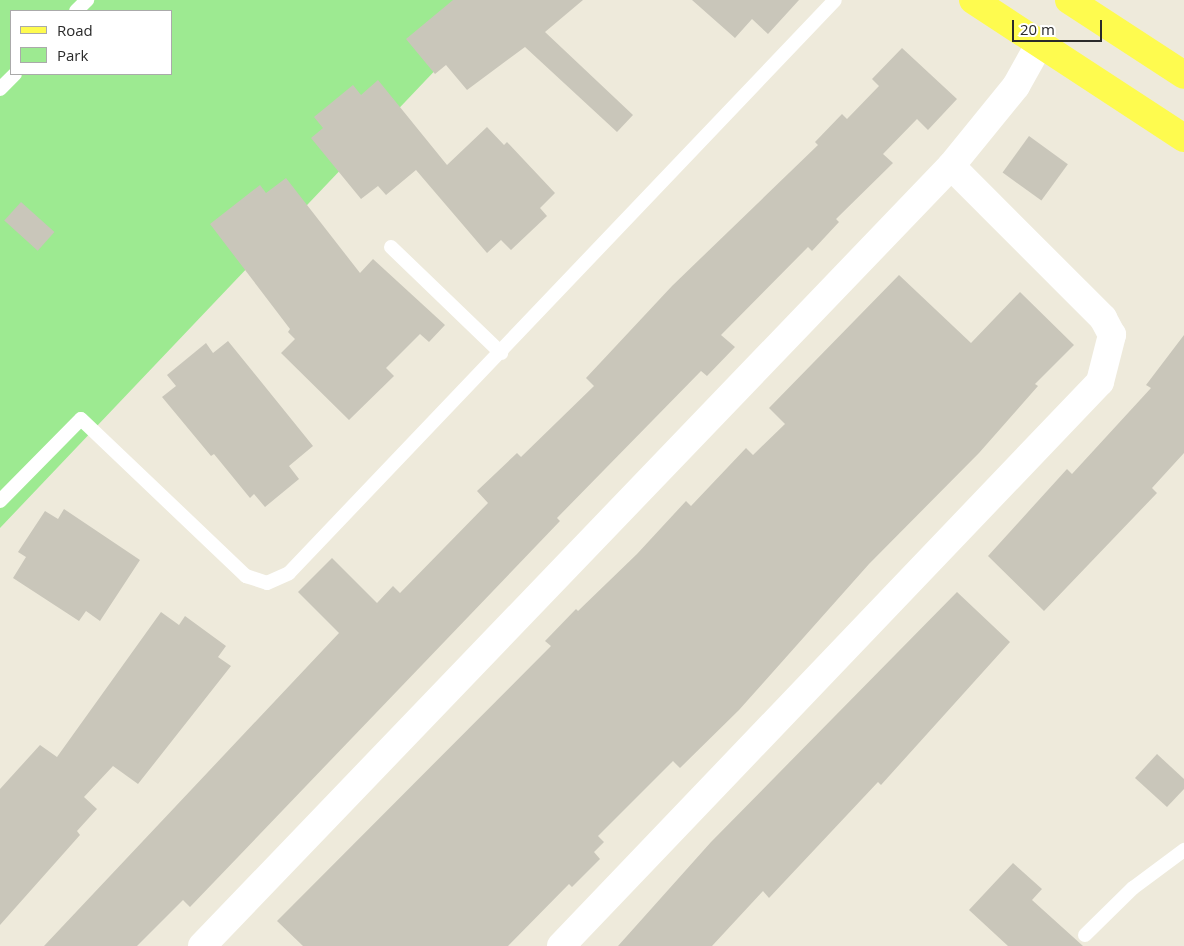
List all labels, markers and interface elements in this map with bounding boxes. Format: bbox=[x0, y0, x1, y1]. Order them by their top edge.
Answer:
legend bbox=[10, 10, 172, 75]
scale bar bbox=[1014, 10, 1104, 42]
text: 20 m bbox=[1020, 19, 1055, 39]
text: Road bbox=[57, 20, 93, 40]
text: Park bbox=[57, 45, 88, 65]

